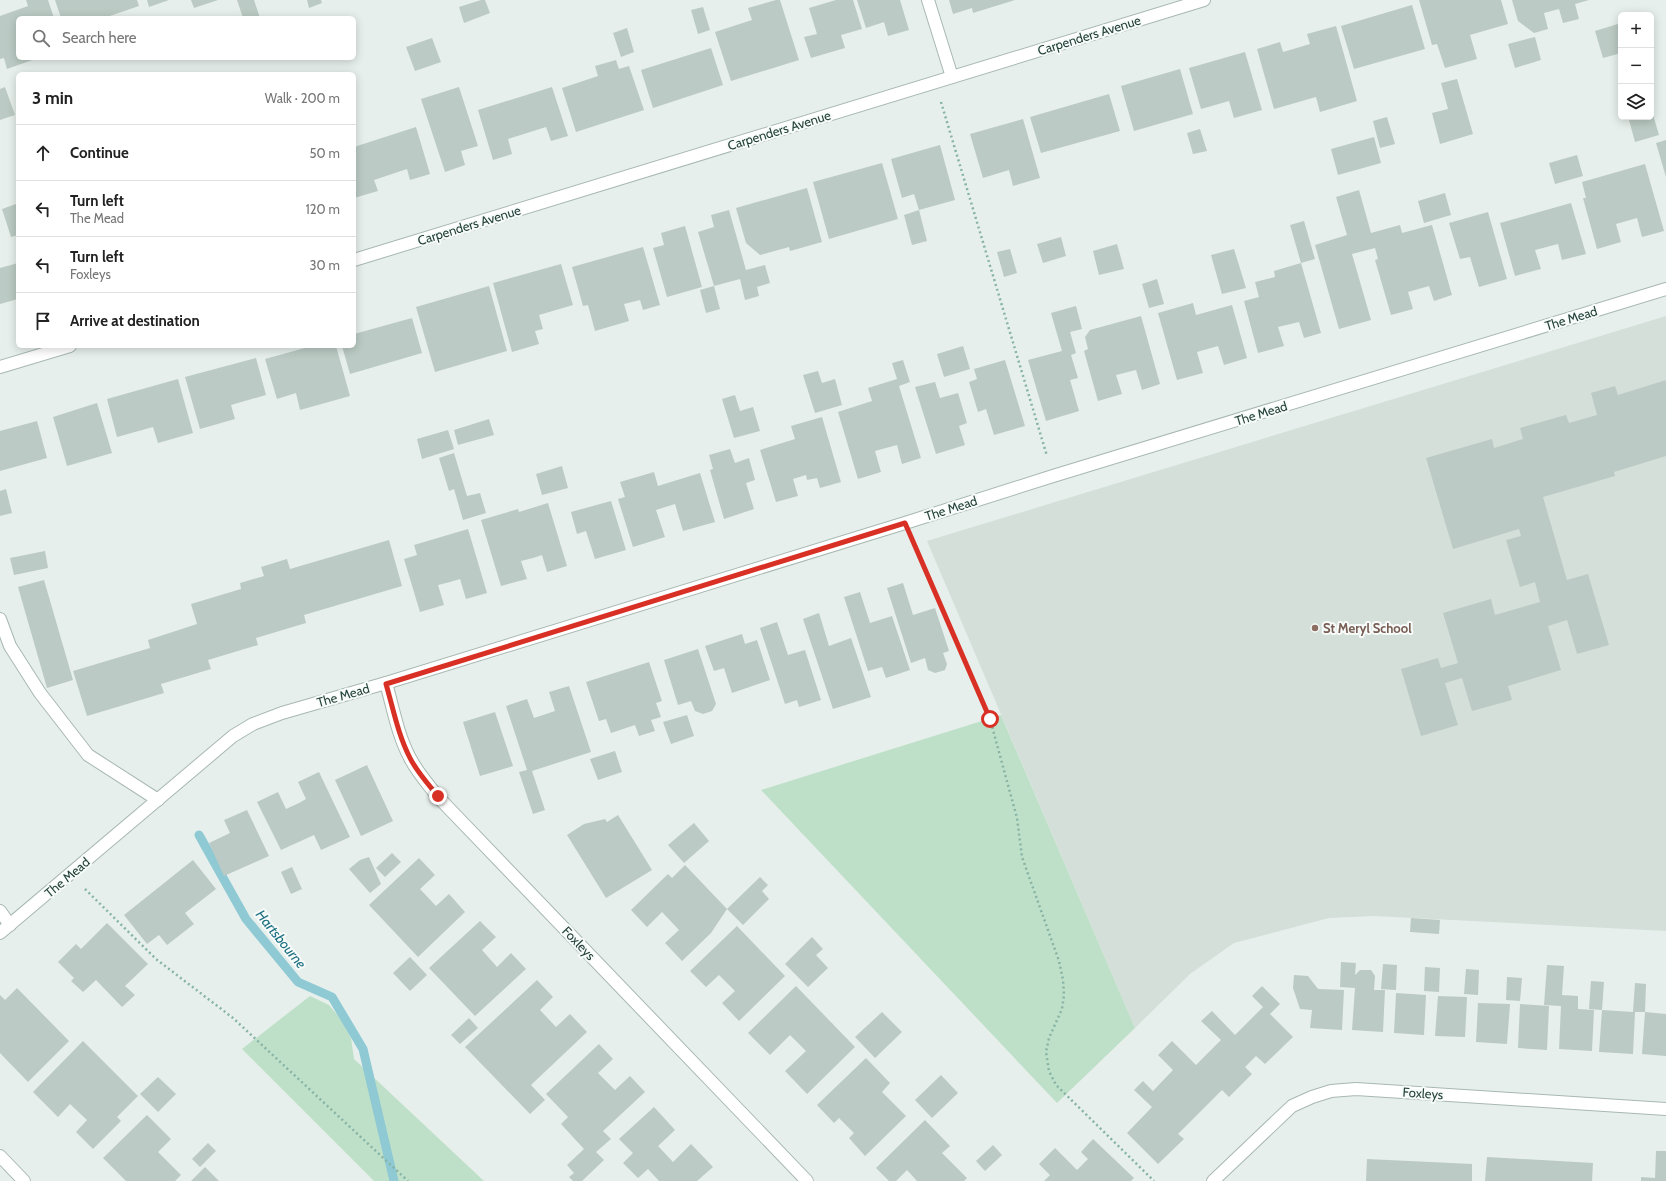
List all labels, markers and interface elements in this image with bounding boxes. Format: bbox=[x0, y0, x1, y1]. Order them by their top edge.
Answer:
street label: Carpenders Avenue bbox=[1035, 12, 1143, 58]
map controls bbox=[1618, 12, 1654, 120]
button: + bbox=[1618, 12, 1654, 48]
search box bbox=[16, 16, 356, 60]
icon: search bbox=[30, 27, 52, 49]
text: Search here bbox=[62, 29, 137, 47]
button: − bbox=[1618, 48, 1654, 84]
button: layers bbox=[1618, 84, 1654, 120]
text: 3 min bbox=[32, 88, 73, 108]
text: Walk · 200 m bbox=[265, 90, 340, 106]
street label: Carpenders Avenue bbox=[725, 107, 833, 153]
icon: ahead bbox=[32, 142, 54, 164]
text: Continue bbox=[70, 144, 129, 162]
text: 50 m bbox=[310, 145, 340, 161]
text: Turn left bbox=[70, 192, 124, 210]
icon: left bbox=[32, 198, 54, 220]
text: 120 m bbox=[306, 201, 340, 217]
street label: Carpenders Avenue bbox=[415, 202, 523, 248]
text: The Mead bbox=[70, 210, 124, 226]
text: Turn left bbox=[70, 248, 124, 266]
icon: left bbox=[32, 254, 54, 276]
text: 30 m bbox=[310, 257, 340, 273]
text: Foxleys bbox=[70, 266, 111, 282]
street label: The Mead bbox=[1543, 302, 1599, 334]
icon: arrive bbox=[32, 310, 54, 332]
text: Arrive at destination bbox=[70, 312, 200, 330]
street label: The Mead bbox=[1233, 397, 1289, 429]
street label: The Mead bbox=[923, 492, 979, 524]
place label: St Meryl School bbox=[1323, 620, 1412, 636]
marker: St Meryl School bbox=[1310, 623, 1320, 633]
street label: The Mead bbox=[315, 680, 371, 710]
route start bbox=[981, 710, 999, 728]
route end bbox=[429, 787, 447, 805]
street label: The Mead bbox=[41, 854, 93, 900]
water label: Hartsbourne bbox=[252, 906, 311, 972]
street label: Foxleys bbox=[559, 923, 599, 964]
street label: Foxleys bbox=[1402, 1084, 1445, 1102]

